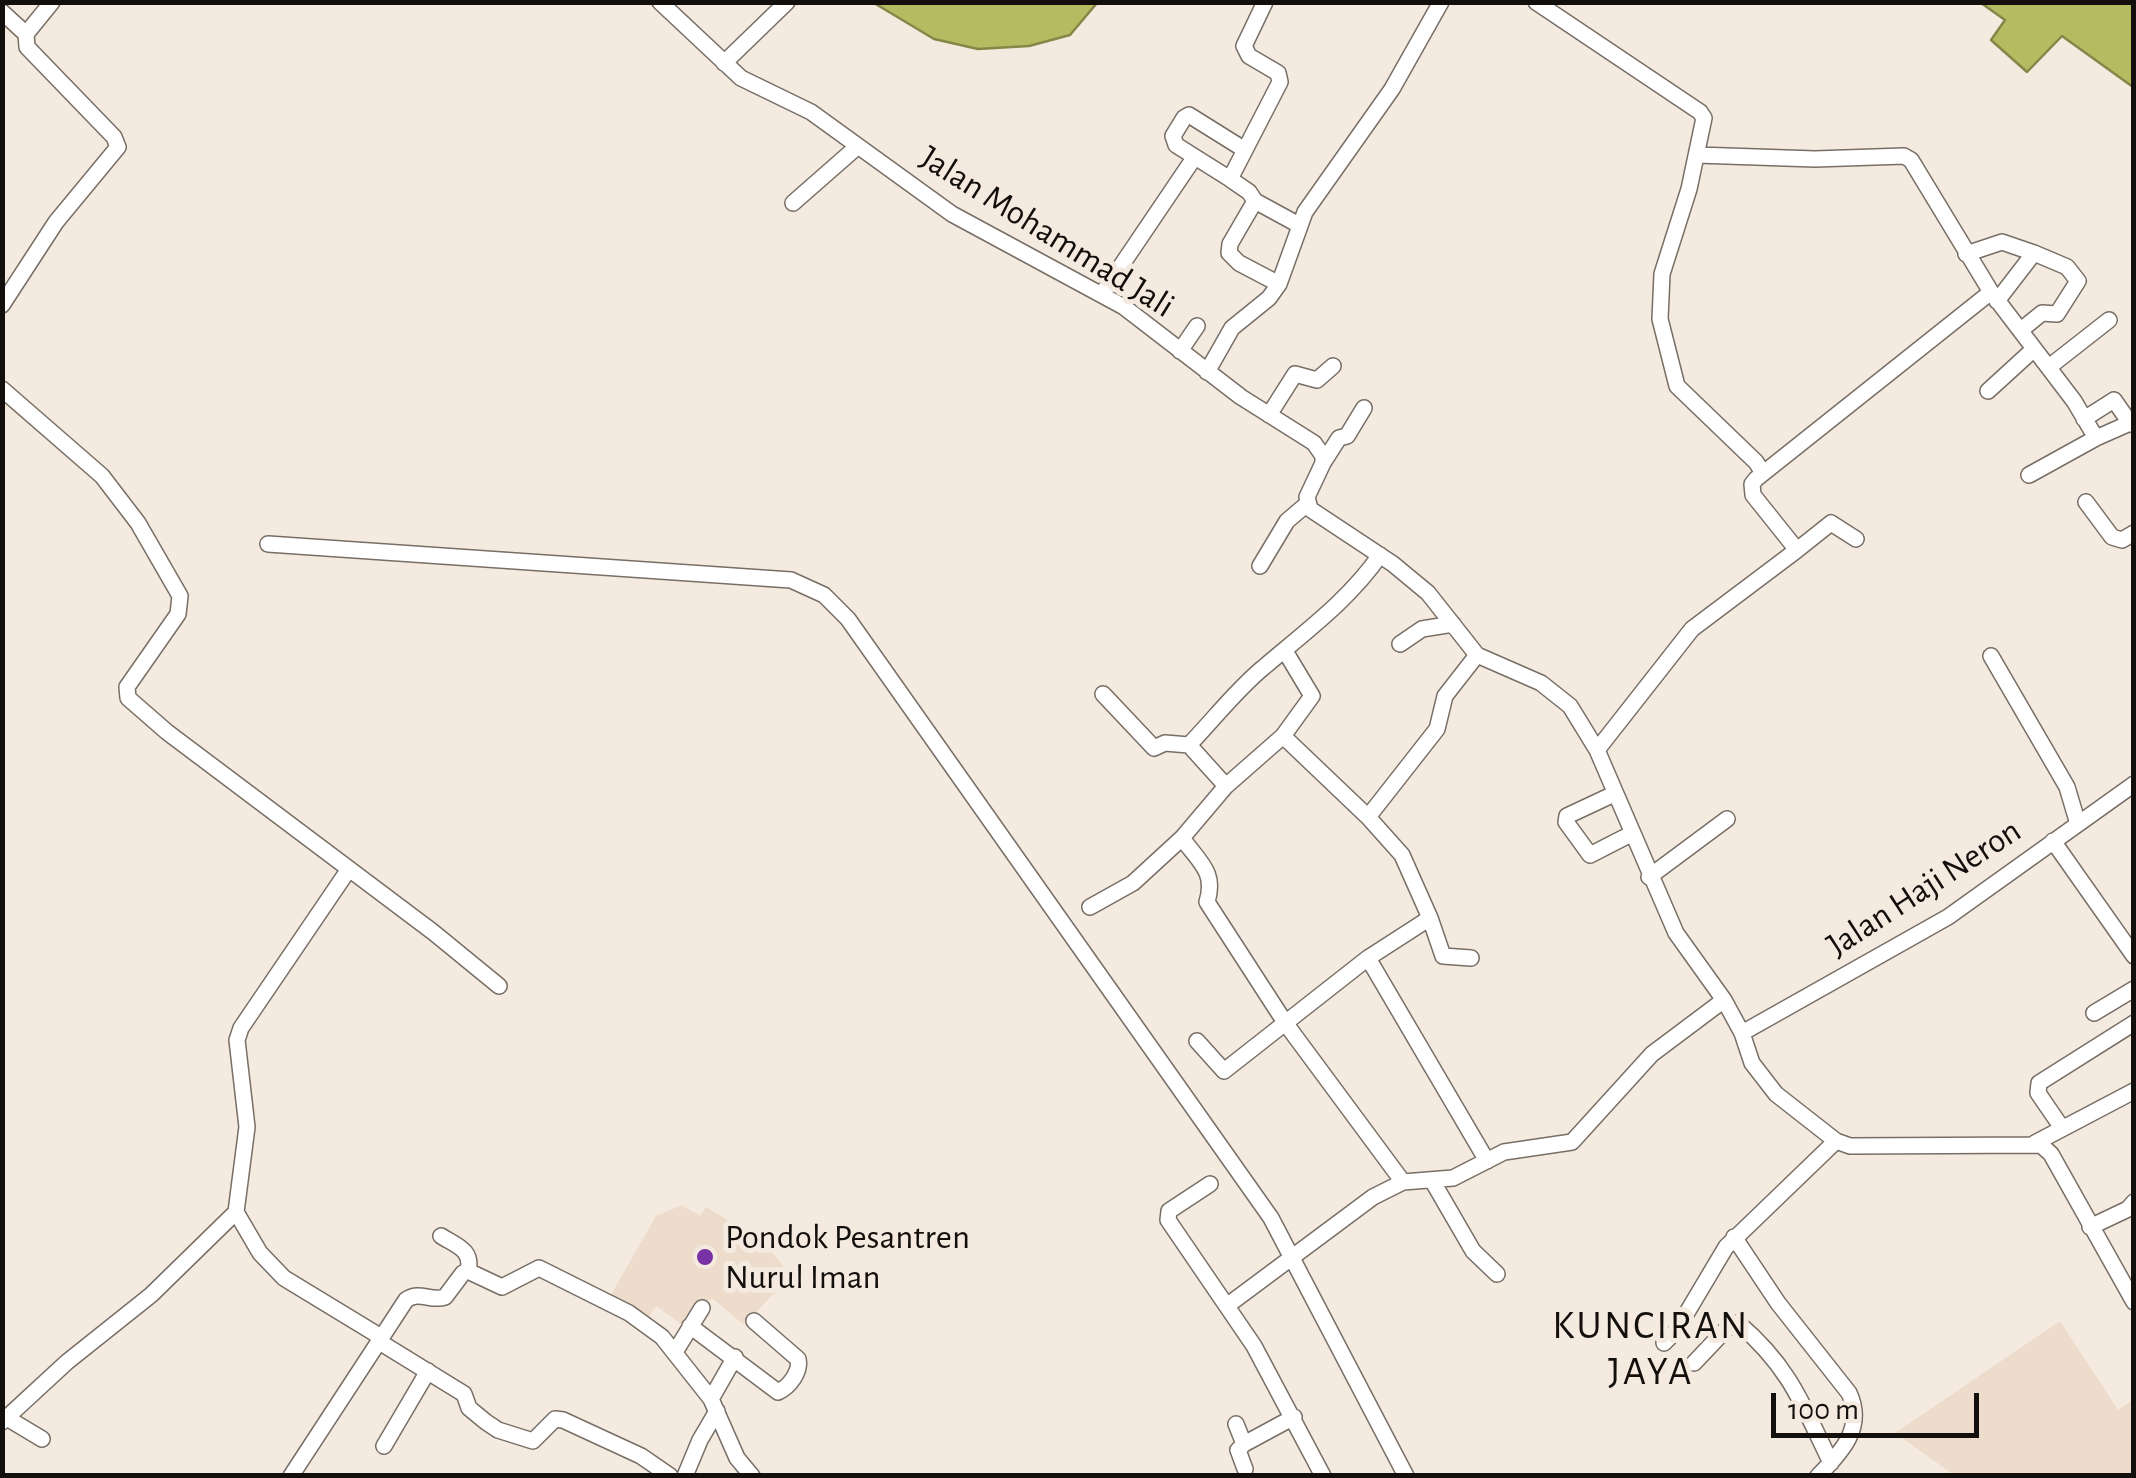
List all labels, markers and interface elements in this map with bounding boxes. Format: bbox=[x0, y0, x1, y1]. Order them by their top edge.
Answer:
street label: Jalan Mohammad Jali bbox=[912, 137, 1182, 327]
street label: Jalan Haji Neron bbox=[1819, 810, 2029, 966]
place label: Pondok Pesantren Nurul Iman bbox=[725, 1216, 970, 1298]
marker: Pondok Pesantren Nurul Iman bbox=[694, 1246, 716, 1268]
district label: KUNCIRAN JAYA bbox=[1552, 1302, 1750, 1396]
scale bar bbox=[1776, 1373, 1984, 1435]
text: 100 m bbox=[1788, 1395, 1859, 1425]

